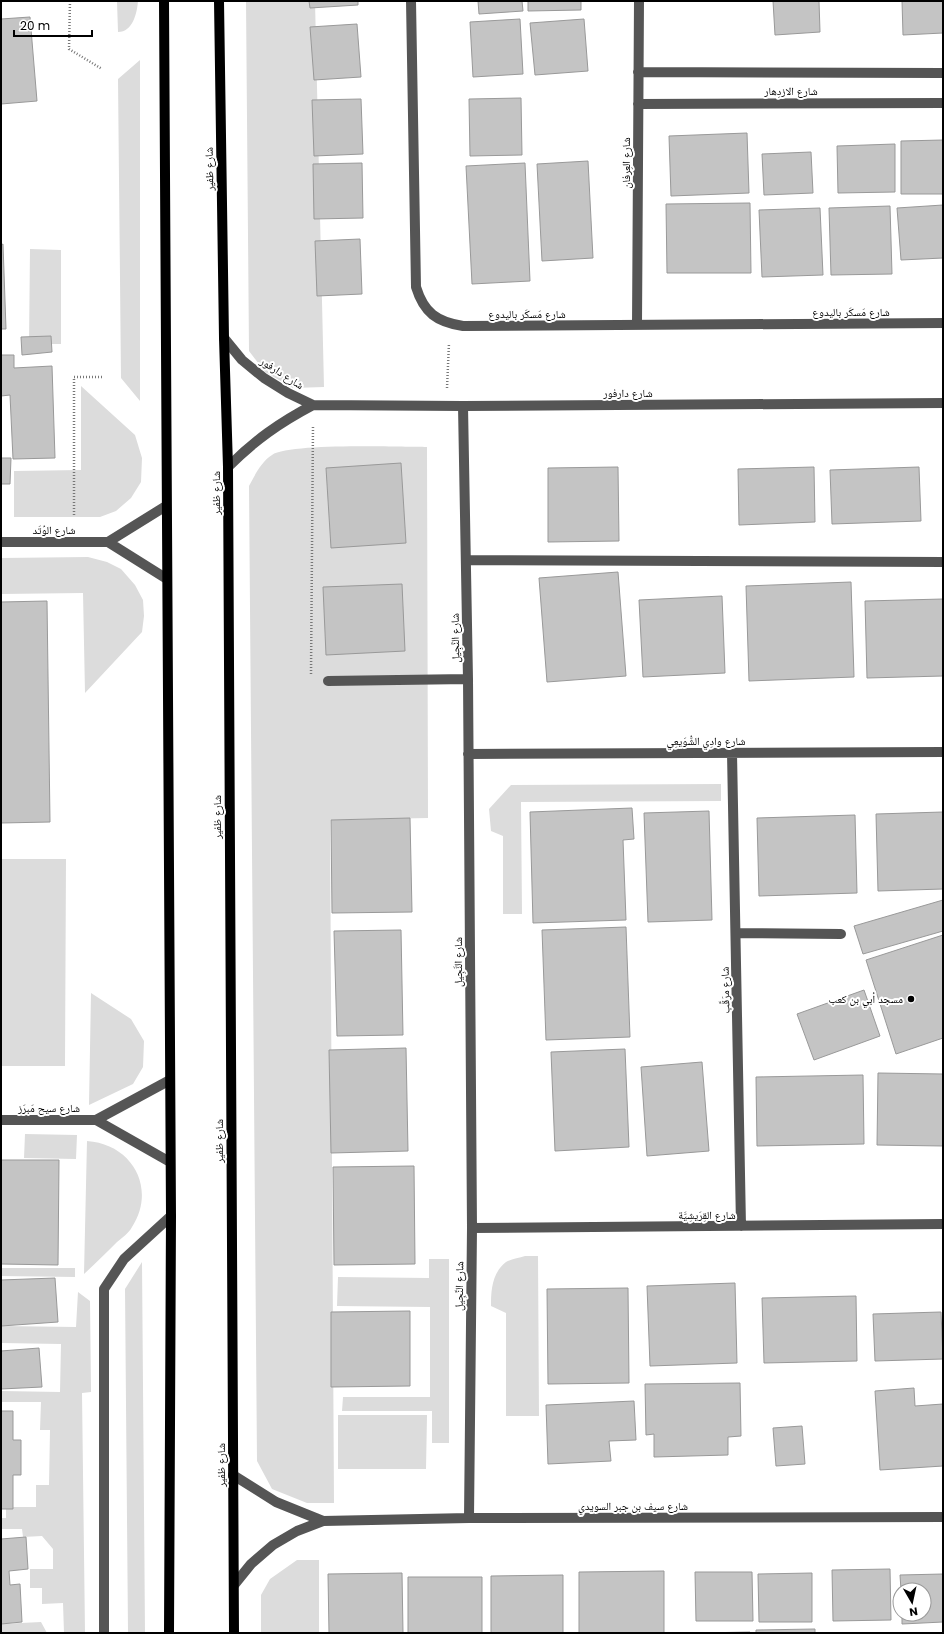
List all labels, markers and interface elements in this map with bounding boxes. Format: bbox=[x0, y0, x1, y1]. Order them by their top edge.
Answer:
scale bar bbox=[14, 12, 92, 38]
text: 20 m bbox=[20, 17, 50, 34]
street label: شارع الازدِهار bbox=[763, 83, 818, 99]
street label: شارع العِرفان bbox=[618, 137, 634, 189]
street label: شارع ظفير bbox=[201, 147, 217, 192]
street label: شارع مَسكَر باليدوع bbox=[812, 304, 890, 320]
street label: شارع مَسكَر باليدوع bbox=[488, 306, 566, 322]
street label: شارع دارفور bbox=[256, 352, 307, 393]
street label: شارع دارفور bbox=[602, 385, 653, 401]
street label: شارع ظفير bbox=[208, 471, 224, 516]
street label: شارع الوُتَد bbox=[33, 522, 75, 538]
street label: شارع النَّجِيل bbox=[447, 613, 463, 663]
street label: شارع وادِي الشُّوَيعِي bbox=[666, 733, 746, 750]
street label: شارع ظفير bbox=[209, 795, 225, 840]
street label: شارع النَّجِيل bbox=[450, 937, 466, 987]
street label: شارع مرَقَّب bbox=[717, 966, 733, 1014]
place label: مسجد أبي بن كعب bbox=[829, 991, 903, 1008]
marker: مسجد أبي بن كعب bbox=[906, 994, 916, 1004]
street label: شارع سيح مَبرَز bbox=[17, 1100, 80, 1116]
street label: شارع ظفير bbox=[211, 1119, 227, 1164]
street label: شارع القِرَيشِيَّة bbox=[678, 1207, 736, 1223]
street label: شارع النَّجِيل bbox=[451, 1261, 467, 1311]
street label: شارع ظفير bbox=[213, 1443, 229, 1488]
street label: شارع سيف بن جبر السويدي bbox=[578, 1498, 688, 1515]
north arrow bbox=[892, 1582, 932, 1622]
text: N bbox=[908, 1603, 919, 1620]

